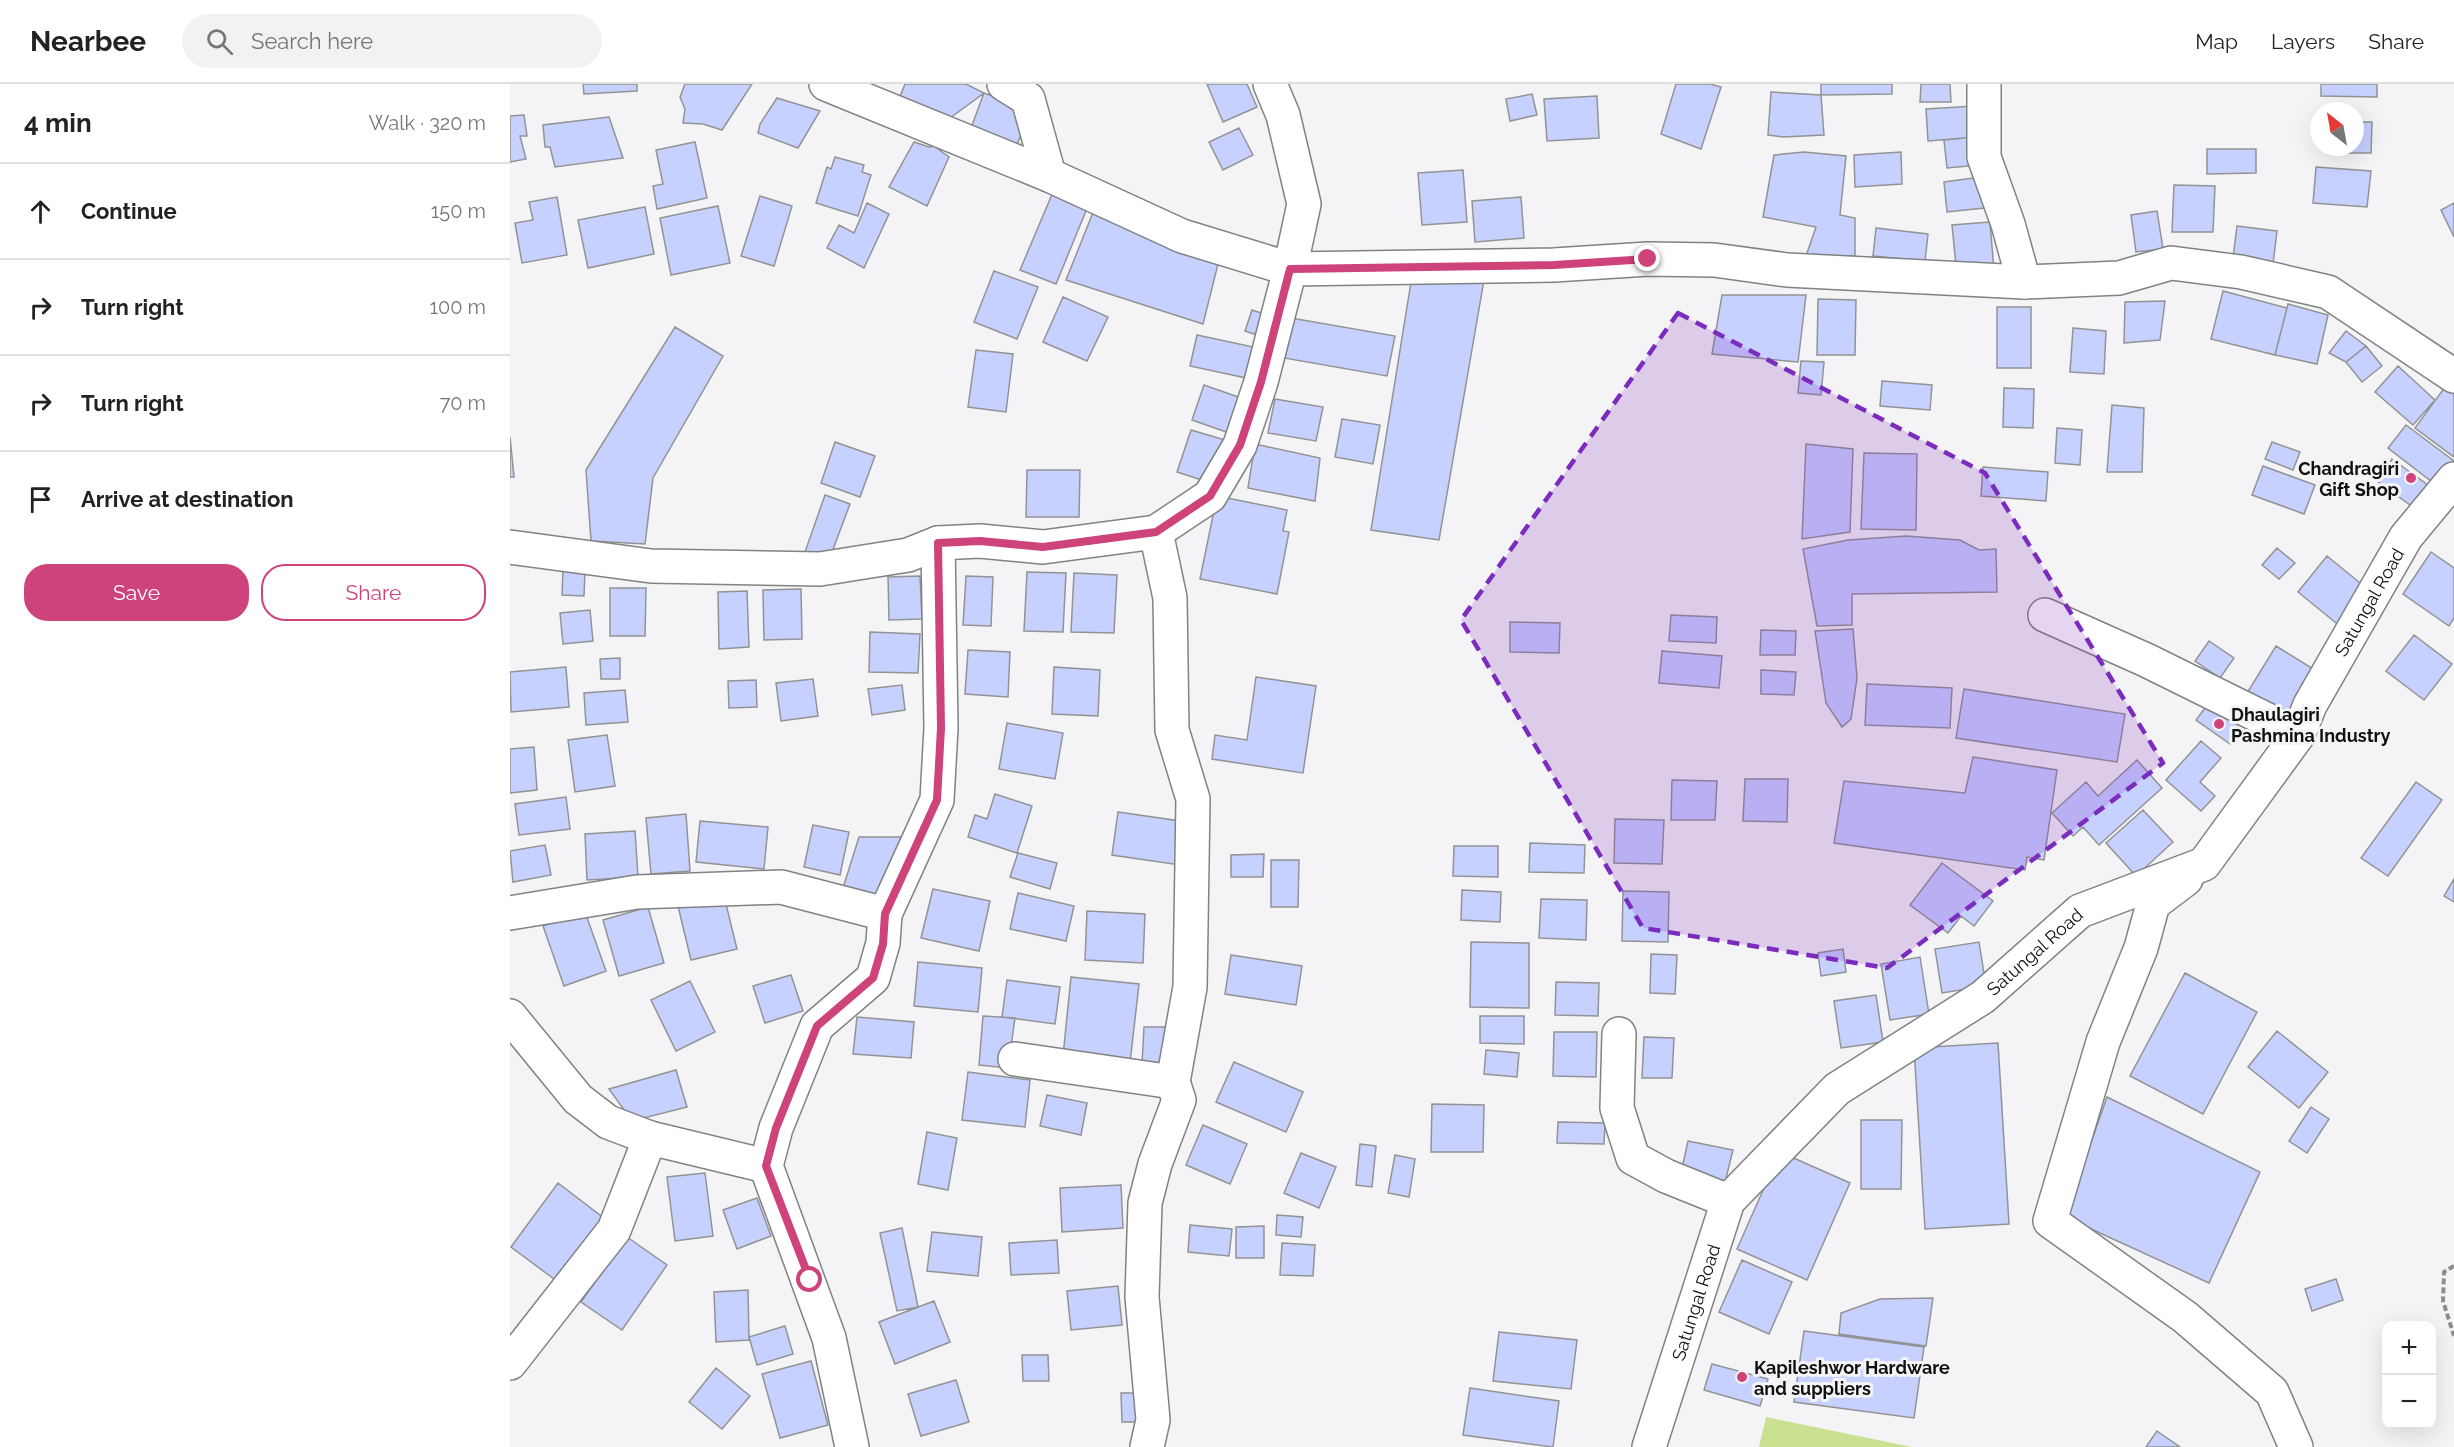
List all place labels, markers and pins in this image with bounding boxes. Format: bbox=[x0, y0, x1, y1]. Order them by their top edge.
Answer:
place label: Chandragiri Gift Shop bbox=[2298, 458, 2399, 500]
marker: Chandragiri Gift Shop bbox=[2404, 471, 2418, 485]
place label: Dhaulagiri Pashmina Industry bbox=[2231, 704, 2391, 746]
marker: Dhaulagiri Pashmina Industry bbox=[2212, 717, 2226, 731]
place label: Kapileshwor Hardware and suppliers bbox=[1754, 1357, 1950, 1399]
marker: Kapileshwor Hardware and suppliers bbox=[1735, 1370, 1749, 1384]

